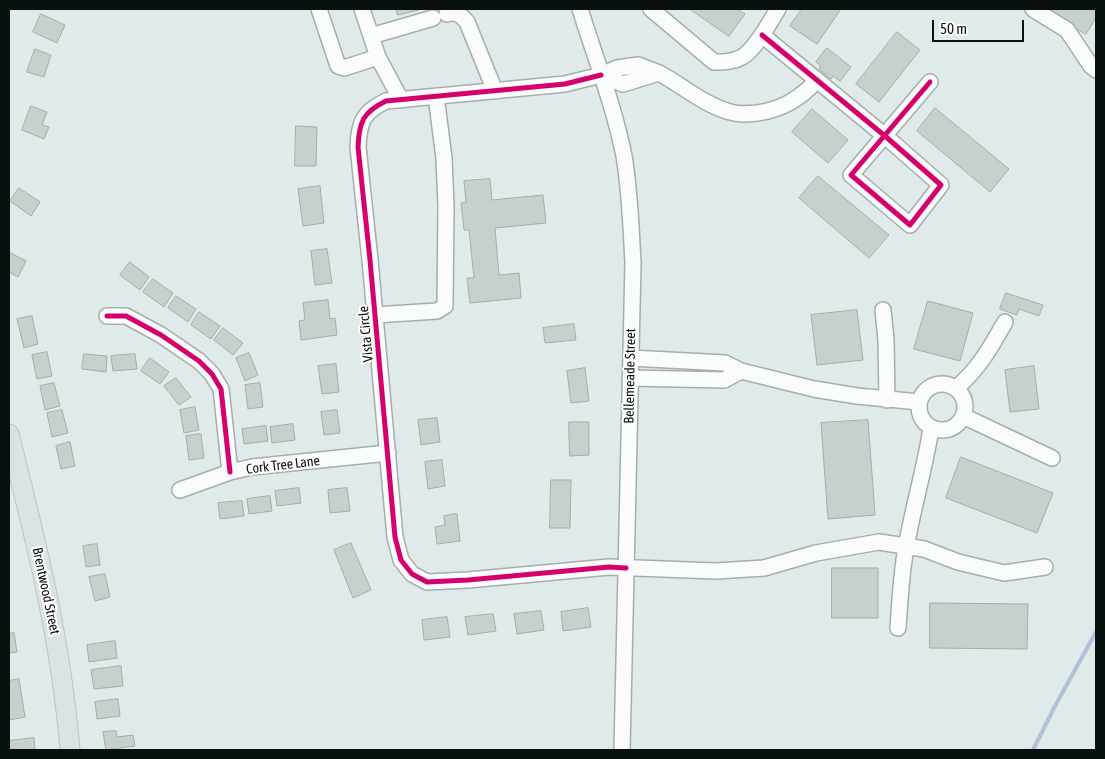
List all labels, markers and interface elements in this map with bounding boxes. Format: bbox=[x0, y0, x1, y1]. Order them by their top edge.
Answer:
scale bar bbox=[935, 10, 1028, 42]
text: 50 m bbox=[940, 20, 967, 37]
street label: Vista Circle bbox=[355, 305, 377, 363]
street label: Bellemeade Street bbox=[621, 328, 639, 424]
street label: Cork Tree Lane bbox=[245, 452, 321, 478]
street label: Brentwood Street bbox=[29, 546, 63, 636]

